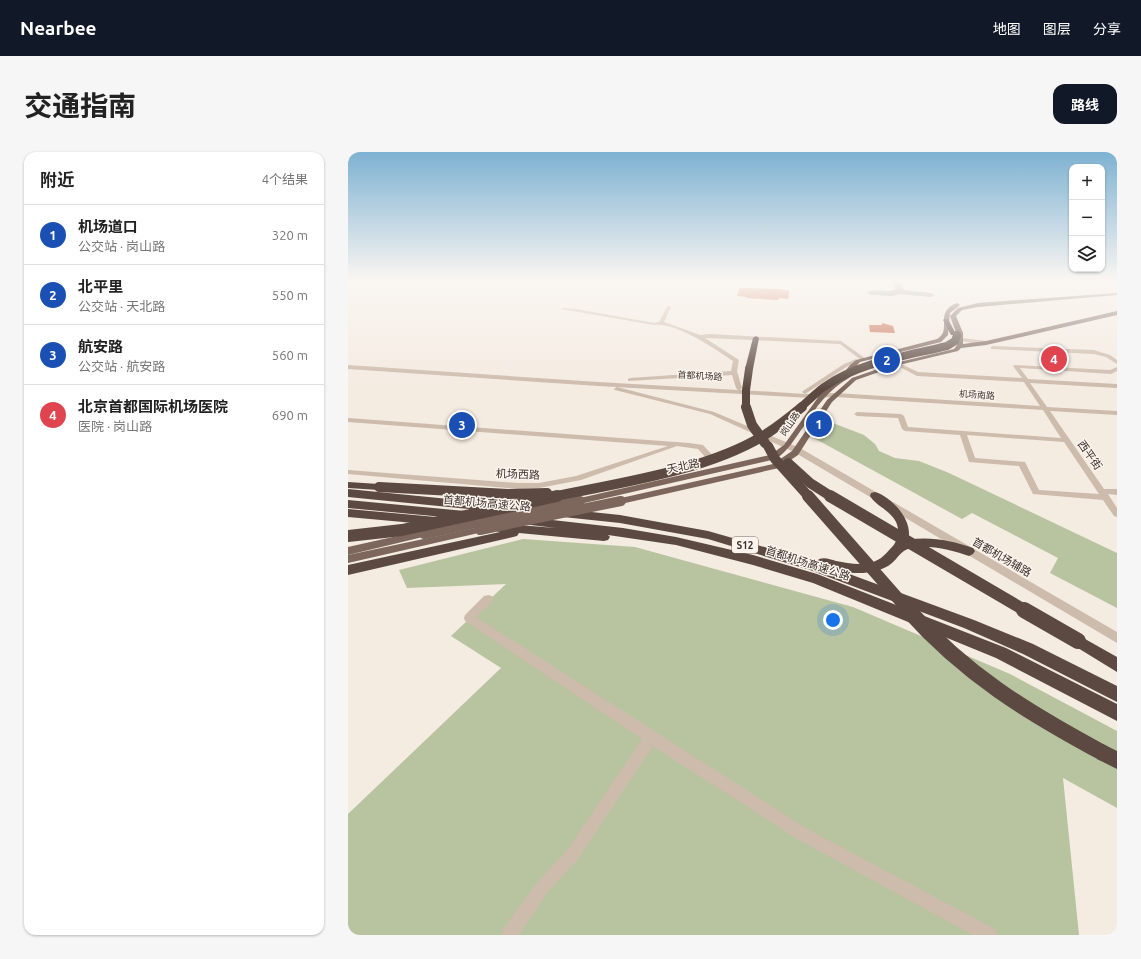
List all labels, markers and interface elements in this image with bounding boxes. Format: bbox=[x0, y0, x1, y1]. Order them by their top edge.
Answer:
text: Nearbee bbox=[20, 17, 97, 39]
text: 地图 bbox=[993, 21, 1021, 37]
text: 图层 bbox=[1043, 21, 1071, 37]
text: 分享 bbox=[1093, 21, 1121, 37]
button: 路线 bbox=[1053, 84, 1117, 124]
text: 交通指南 bbox=[24, 90, 136, 121]
map controls bbox=[1069, 164, 1105, 272]
button: + bbox=[1069, 164, 1105, 200]
text: 附近 bbox=[40, 170, 74, 189]
text: 4个结果 bbox=[262, 172, 308, 186]
button: − bbox=[1069, 200, 1105, 236]
text: 机场道口 bbox=[78, 218, 138, 235]
text: 1 bbox=[49, 228, 57, 242]
text: 320 m bbox=[272, 228, 308, 242]
button: layers bbox=[1069, 236, 1105, 272]
text: 公交站 · 岗山路 bbox=[78, 239, 165, 253]
text: 北平里 bbox=[78, 278, 123, 295]
text: 2 bbox=[49, 288, 57, 302]
text: 550 m bbox=[272, 288, 308, 302]
text: 公交站 · 天北路 bbox=[78, 299, 165, 313]
text: 航安路 bbox=[78, 338, 123, 355]
pin: 4 bbox=[1041, 344, 1067, 374]
pin: 2 bbox=[874, 345, 900, 375]
text: 3 bbox=[49, 348, 57, 362]
text: 560 m bbox=[272, 348, 308, 362]
text: 公交站 · 航安路 bbox=[78, 359, 165, 373]
street label: 首都机场路 bbox=[677, 370, 723, 382]
street label: 机场南路 bbox=[959, 389, 995, 401]
text: 北京首都国际机场医院 bbox=[78, 398, 228, 415]
text: 4 bbox=[49, 408, 57, 422]
text: 690 m bbox=[272, 408, 308, 422]
pin: 1 bbox=[806, 409, 832, 439]
pin: 3 bbox=[449, 410, 475, 440]
street label: 岗山路 bbox=[778, 410, 802, 438]
text: 医院 · 岗山路 bbox=[78, 419, 152, 433]
street label: 西平街 bbox=[1076, 438, 1104, 472]
street label: 天北路 bbox=[666, 457, 700, 475]
street label: 机场西路 bbox=[496, 467, 540, 481]
street label: 首都机场高速公路 bbox=[443, 493, 531, 513]
street label: 首都机场辅路 bbox=[970, 535, 1034, 579]
road number: S12 bbox=[732, 537, 758, 553]
street label: 首都机场高速公路 bbox=[764, 544, 852, 582]
your location bbox=[823, 610, 843, 630]

